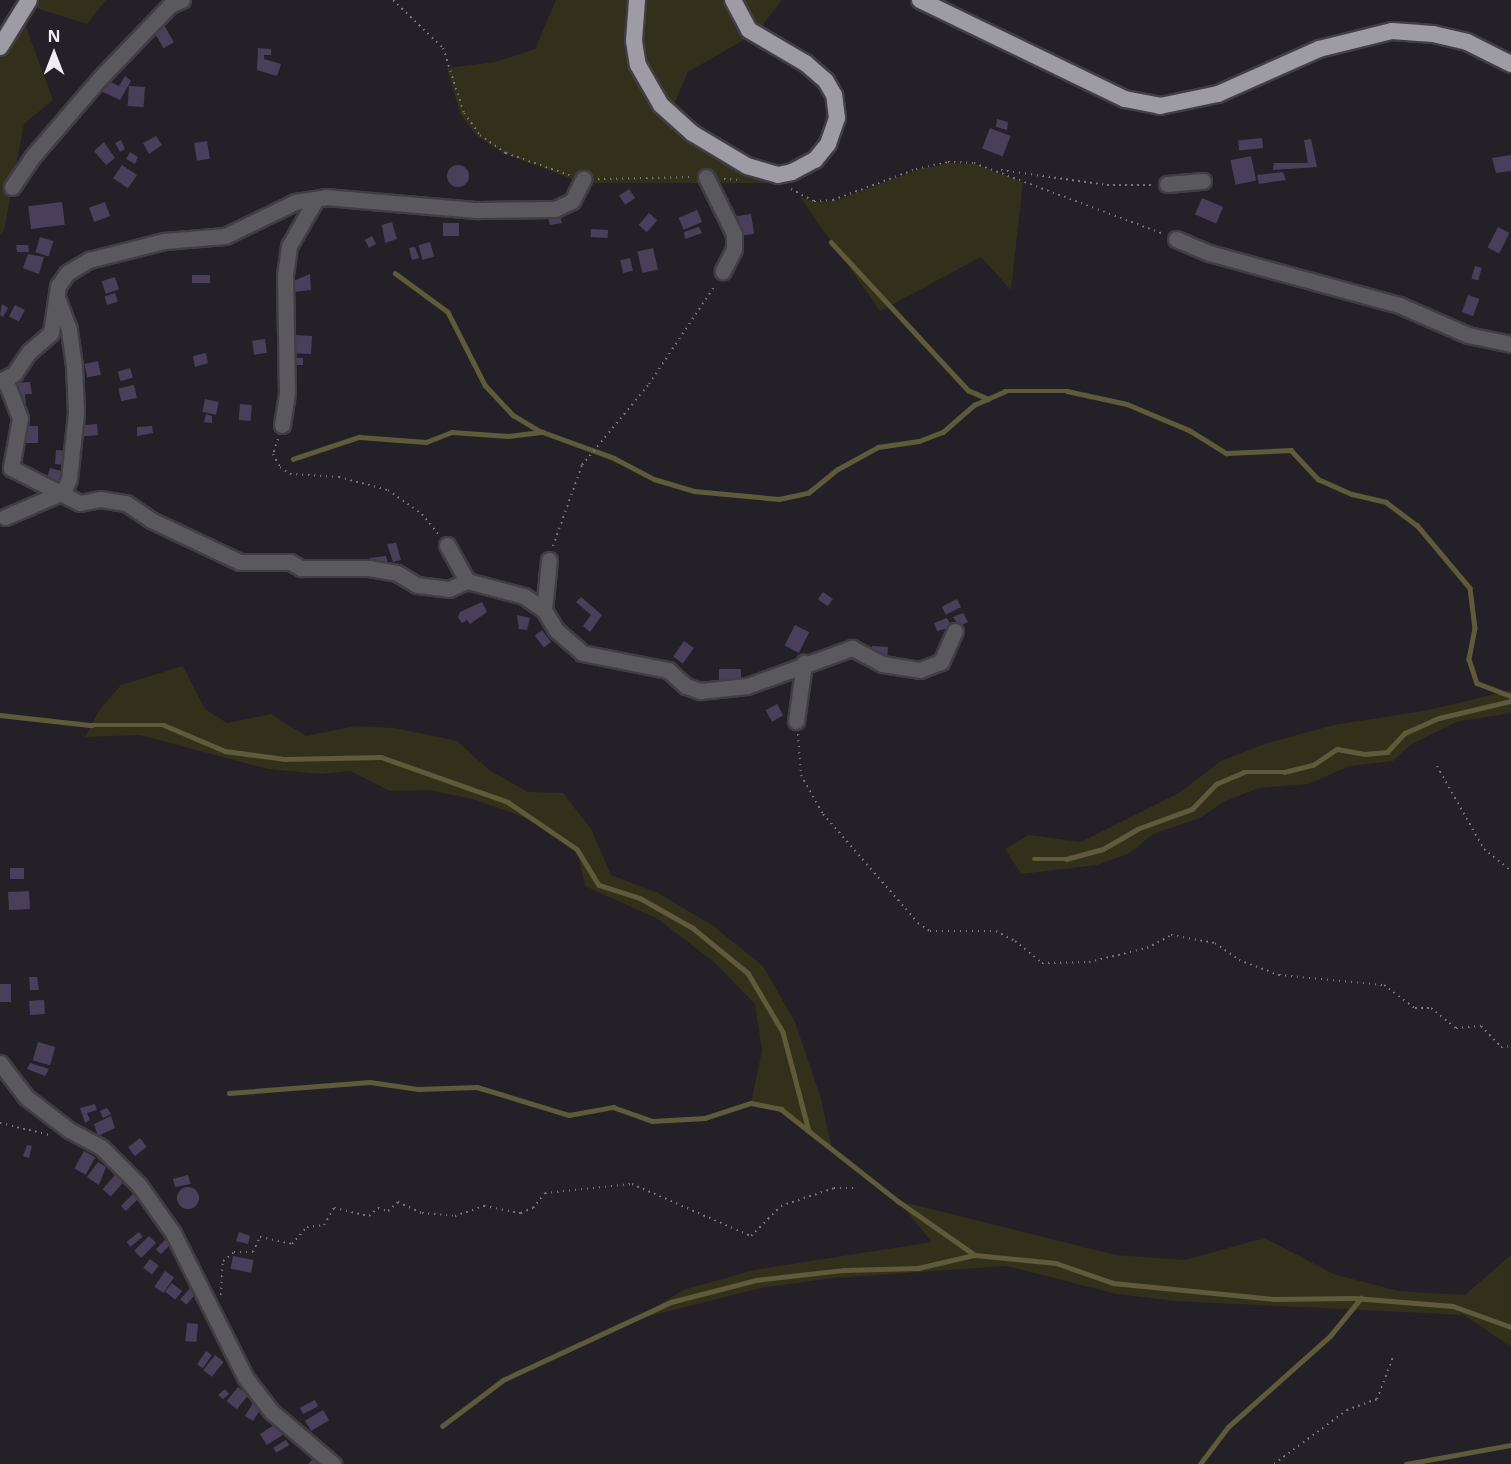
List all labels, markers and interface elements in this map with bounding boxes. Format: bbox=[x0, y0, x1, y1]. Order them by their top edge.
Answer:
north arrow bbox=[24, 24, 84, 84]
text: N bbox=[47, 25, 61, 47]

